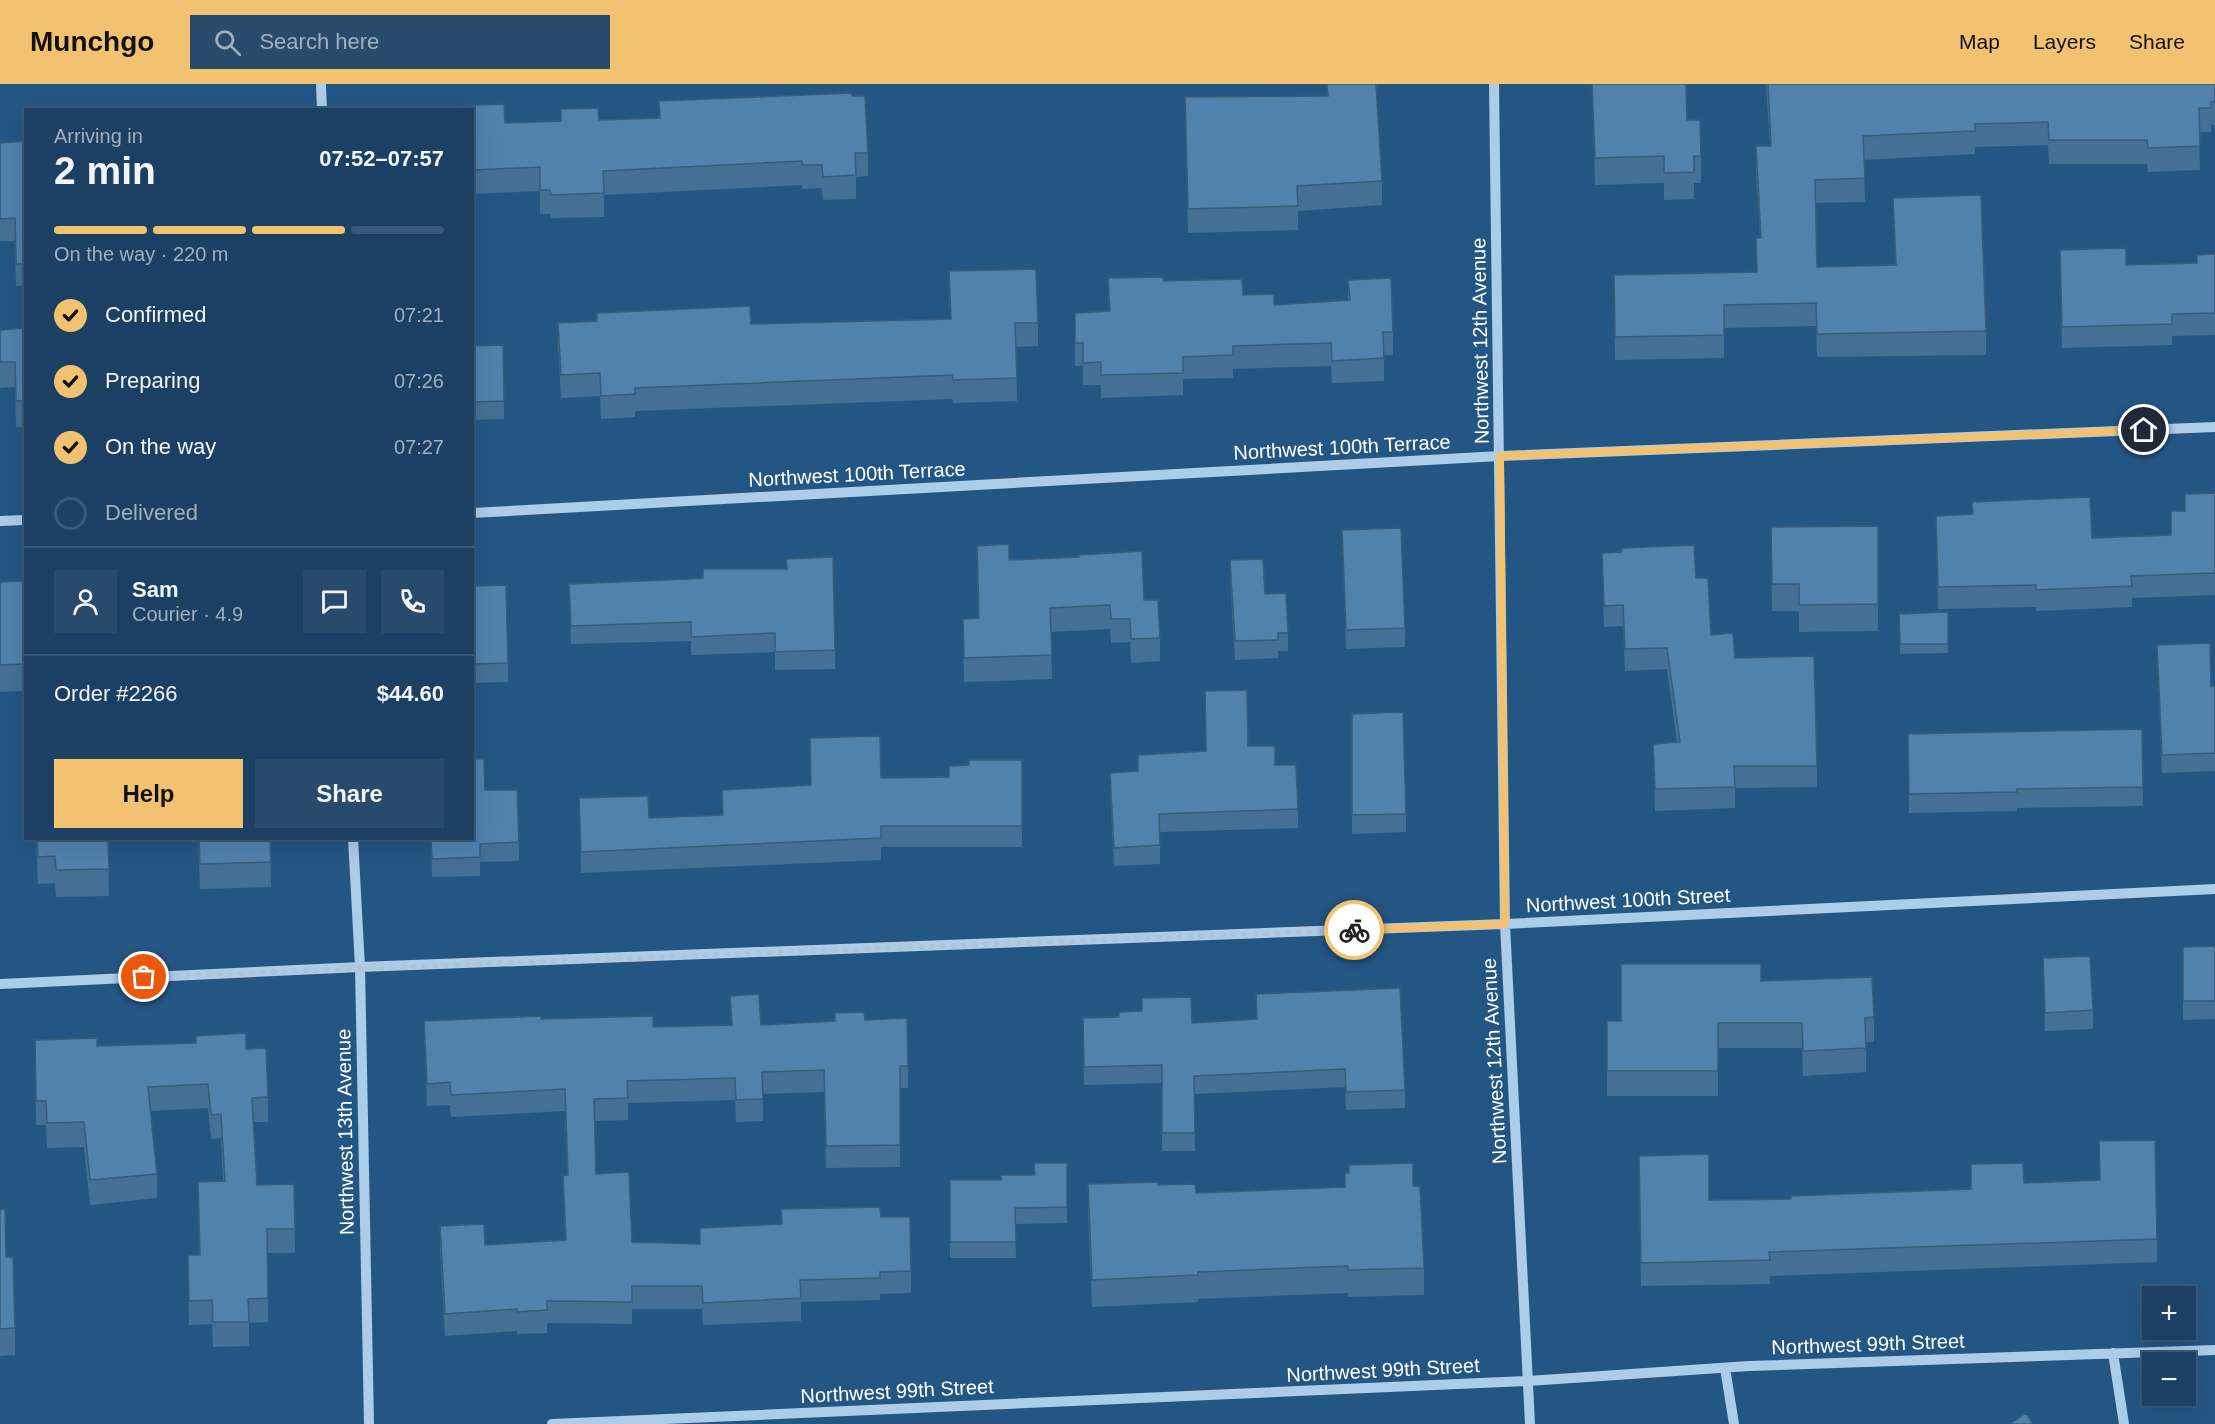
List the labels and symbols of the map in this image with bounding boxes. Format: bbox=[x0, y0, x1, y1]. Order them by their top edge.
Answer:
street label: Northwest 12th Avenue bbox=[1467, 238, 1493, 444]
pin bbox=[2118, 404, 2169, 455]
street label: Northwest 100th Terrace bbox=[1233, 430, 1451, 464]
street label: Northwest 100th Terrace bbox=[748, 457, 966, 491]
street label: Northwest 100th Street bbox=[1525, 884, 1731, 916]
courier bbox=[1324, 900, 1384, 960]
pin bbox=[118, 951, 169, 1002]
street label: Northwest 12th Avenue bbox=[1478, 957, 1510, 1165]
street label: Northwest 13th Avenue bbox=[332, 1029, 358, 1235]
street label: Northwest 99th Street bbox=[1771, 1330, 1965, 1358]
street label: Northwest 99th Street bbox=[1286, 1354, 1481, 1386]
street label: Northwest 99th Street bbox=[800, 1375, 995, 1407]

